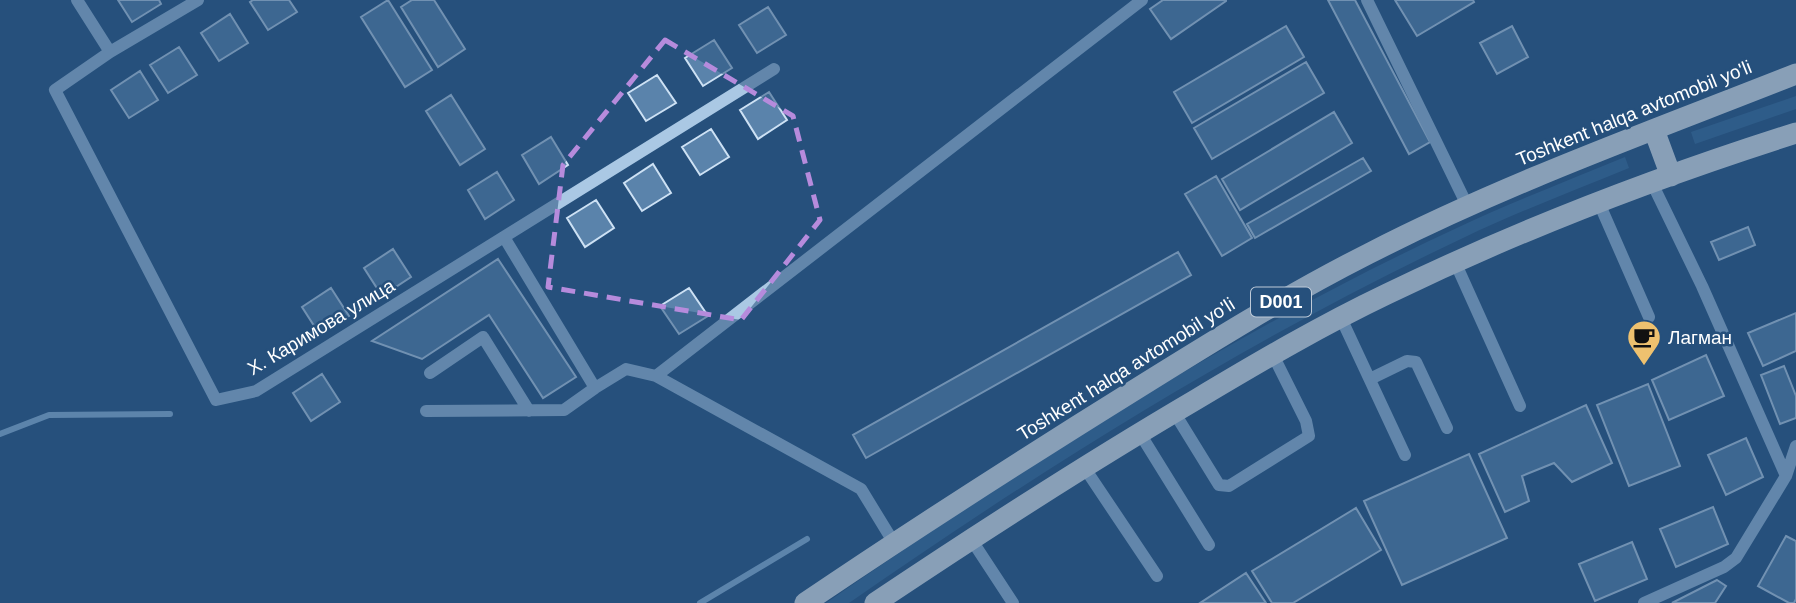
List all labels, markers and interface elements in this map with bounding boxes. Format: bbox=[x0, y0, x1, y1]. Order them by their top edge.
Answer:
street label: Toshkent halqa avtomobil yo'li bbox=[1513, 56, 1755, 170]
street label: Х. Каримова улица bbox=[244, 275, 399, 379]
road number: D001 bbox=[1251, 288, 1311, 316]
street label: Toshkent halqa avtomobil yo'li bbox=[1014, 293, 1238, 445]
cafe icon: Лагман bbox=[1625, 318, 1663, 367]
place label: Лагман bbox=[1668, 327, 1732, 348]

